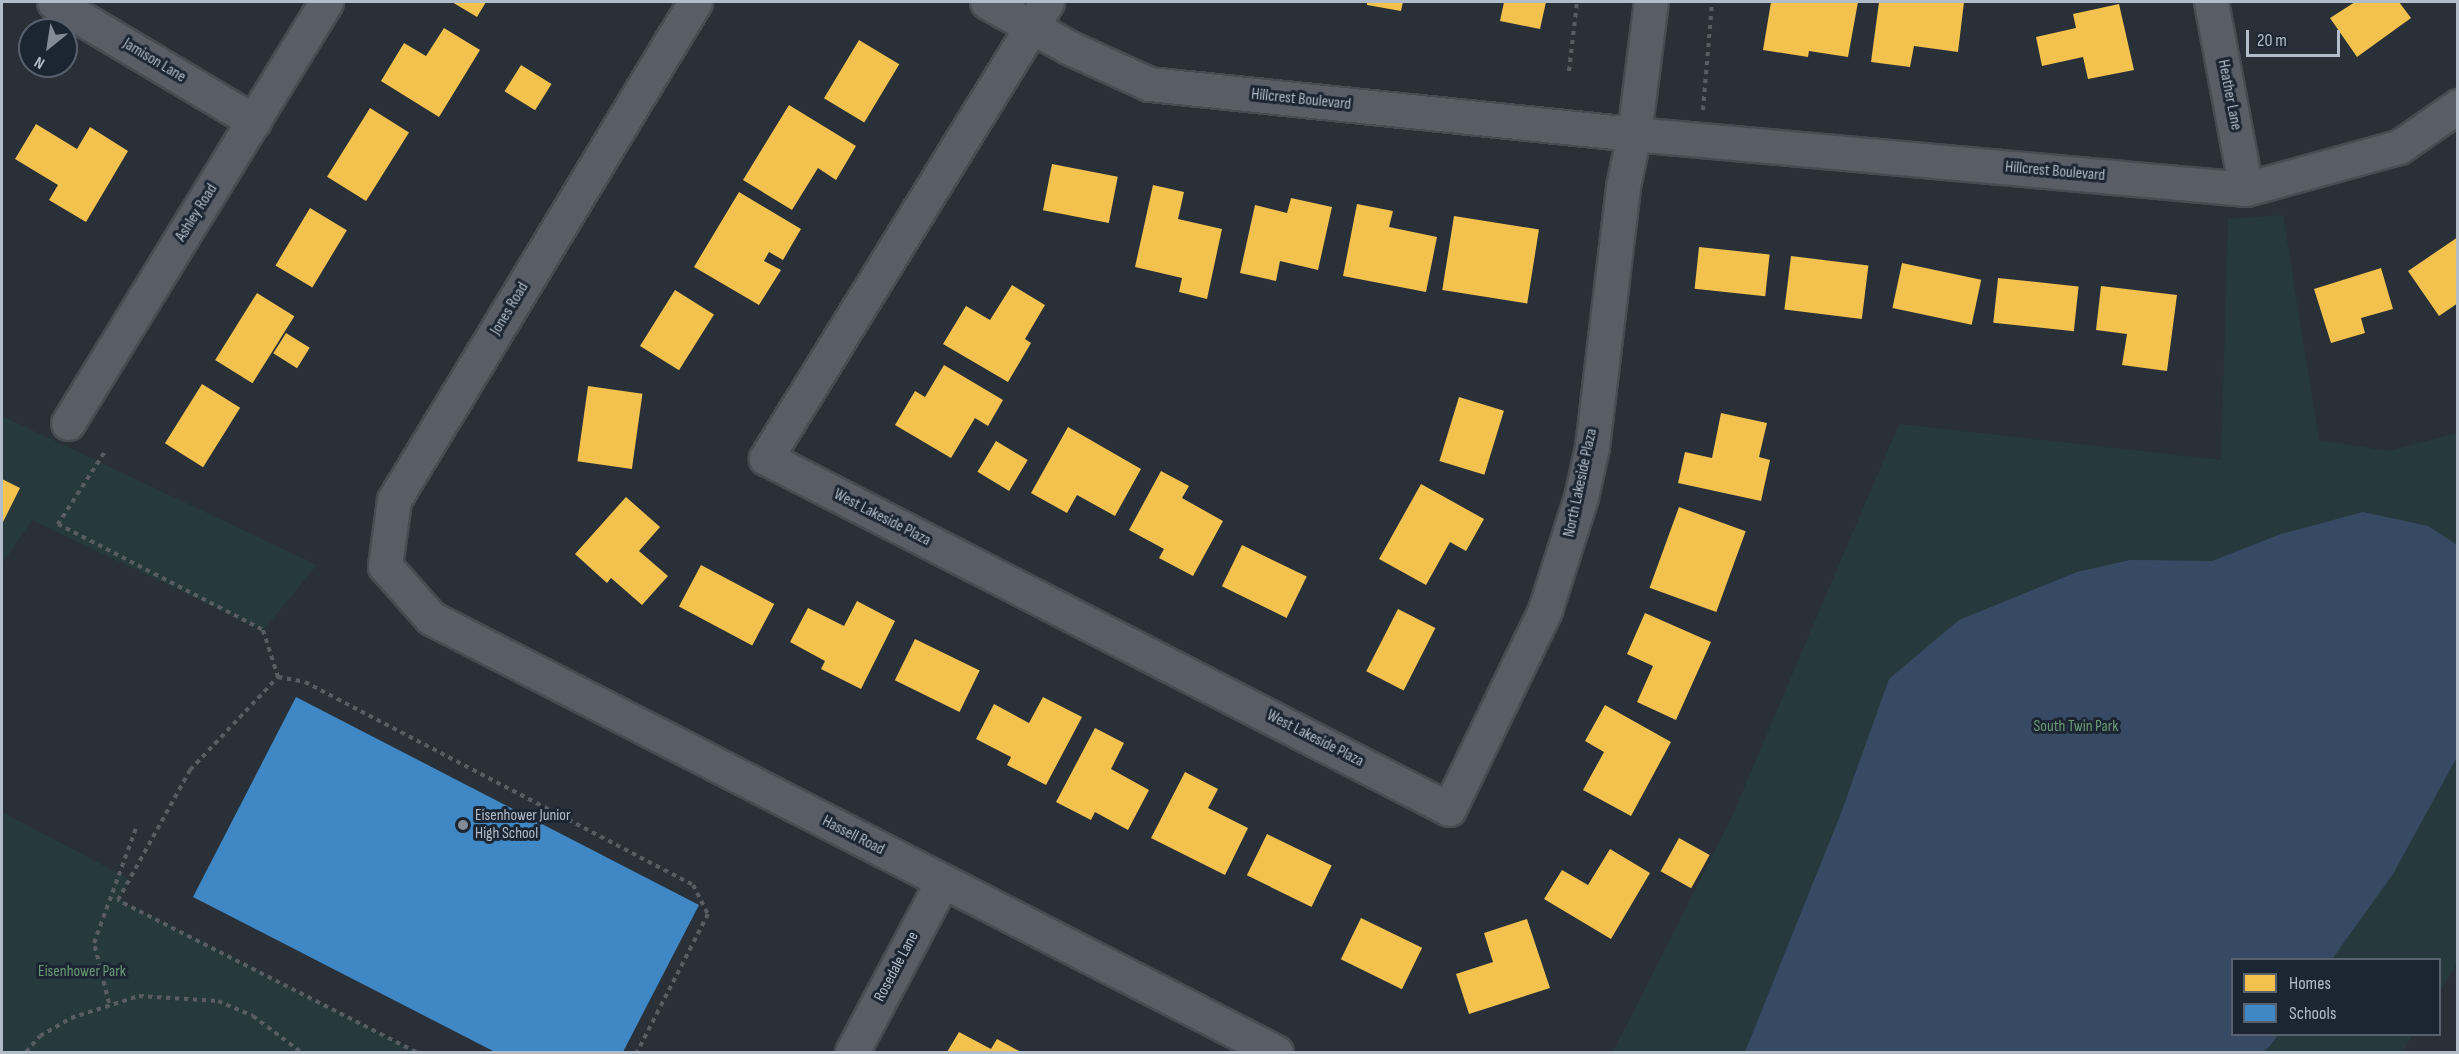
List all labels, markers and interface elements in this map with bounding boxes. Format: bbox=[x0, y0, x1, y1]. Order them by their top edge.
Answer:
north arrow bbox=[18, 18, 78, 78]
scale bar bbox=[2249, 18, 2344, 56]
text: 20 m bbox=[2257, 30, 2287, 51]
street label: Jamison Lane bbox=[119, 35, 189, 87]
text: N bbox=[31, 52, 48, 73]
street label: Heather Lane bbox=[2213, 58, 2245, 132]
street label: Hillcrest Boulevard bbox=[1250, 85, 1352, 115]
street label: Hillcrest Boulevard bbox=[2004, 158, 2106, 186]
street label: Ashley Road bbox=[172, 181, 222, 245]
street label: Jones Road bbox=[487, 279, 533, 339]
street label: North Lakeside Plaza bbox=[1560, 427, 1602, 539]
street label: West Lakeside Plaza bbox=[830, 485, 934, 551]
street label: West Lakeside Plaza bbox=[1263, 706, 1367, 772]
park label: South Twin Park bbox=[2034, 717, 2118, 737]
place label: Eisenhower Junior High School bbox=[475, 806, 571, 844]
street label: Hassell Road bbox=[819, 812, 887, 860]
marker: Eisenhower Junior High School bbox=[456, 818, 470, 832]
street label: Rosedale Lane bbox=[871, 929, 923, 1005]
legend bbox=[2231, 958, 2441, 1036]
park label: Eisenhower Park bbox=[38, 962, 126, 982]
text: Homes bbox=[2289, 973, 2331, 994]
text: Schools bbox=[2289, 1003, 2336, 1024]

